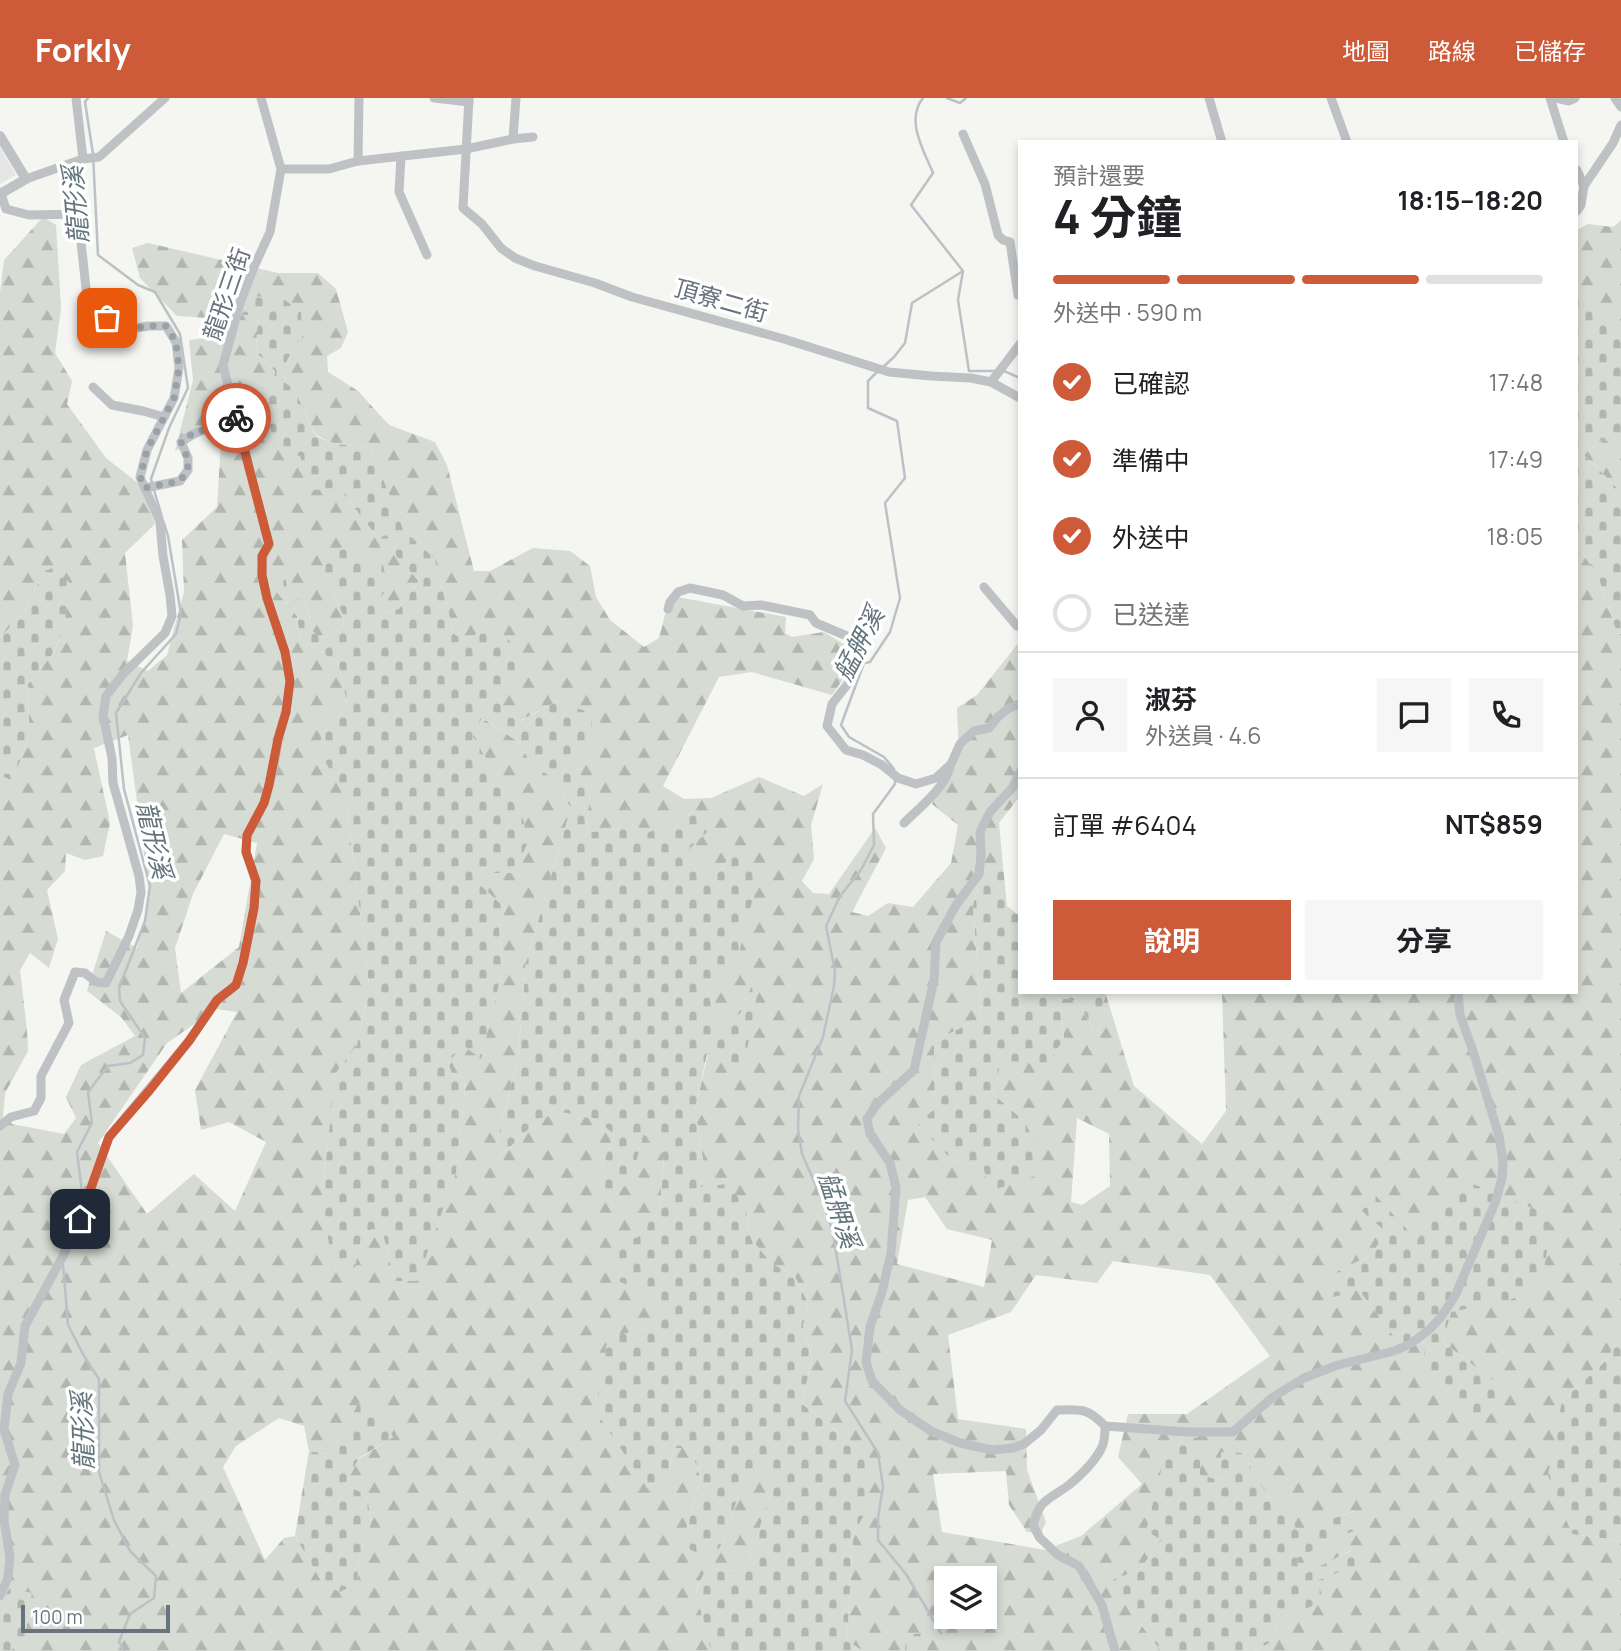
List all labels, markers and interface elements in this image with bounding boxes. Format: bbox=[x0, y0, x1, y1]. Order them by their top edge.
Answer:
text: Forkly bbox=[35, 27, 131, 72]
text: 地圖 bbox=[1342, 34, 1390, 67]
text: 路線 bbox=[1428, 34, 1476, 67]
text: 已儲存 bbox=[1514, 34, 1586, 67]
text: 預計還要 bbox=[1053, 159, 1145, 191]
water label: 龍形溪 bbox=[53, 161, 96, 246]
text: 18:15–18:20 bbox=[1397, 182, 1543, 218]
text: 4 分鐘 bbox=[1053, 185, 1182, 248]
street label: 龍形三街 bbox=[194, 243, 257, 344]
street label: 頂寮二街 bbox=[671, 270, 772, 329]
pin bbox=[77, 288, 137, 348]
text: 外送中 · 590 m bbox=[1053, 296, 1202, 328]
icon: bag bbox=[88, 299, 126, 337]
icon: check bbox=[1053, 363, 1091, 401]
text: 已確認 bbox=[1112, 365, 1190, 401]
text: 17:48 bbox=[1489, 366, 1543, 398]
courier bbox=[201, 383, 271, 453]
icon: bike bbox=[217, 399, 255, 437]
icon: check bbox=[1053, 440, 1091, 478]
text: 準備中 bbox=[1112, 442, 1190, 478]
text: 17:49 bbox=[1488, 443, 1543, 475]
icon: check bbox=[1053, 517, 1091, 555]
text: 外送中 bbox=[1112, 519, 1190, 555]
text: 18:05 bbox=[1486, 520, 1543, 552]
text: 已送達 bbox=[1112, 596, 1190, 632]
water label: 艋舺溪 bbox=[824, 597, 894, 686]
button: person bbox=[1053, 678, 1127, 752]
button: chat bbox=[1377, 678, 1451, 752]
button: phone bbox=[1469, 678, 1543, 752]
text: 淑芬 bbox=[1145, 681, 1197, 717]
text: 外送員 · 4.6 bbox=[1145, 719, 1262, 751]
water label: 龍形溪 bbox=[129, 798, 182, 886]
text: NT$859 bbox=[1445, 806, 1543, 842]
text: 訂單 #6404 bbox=[1053, 807, 1197, 843]
button: 說明 bbox=[1053, 900, 1291, 980]
button: 分享 bbox=[1305, 900, 1543, 980]
water label: 艋舺溪 bbox=[811, 1167, 870, 1256]
pin bbox=[50, 1189, 110, 1249]
icon: home bbox=[61, 1200, 99, 1238]
water label: 龍形溪 bbox=[63, 1387, 101, 1471]
map controls bbox=[934, 1566, 997, 1629]
button: layers bbox=[934, 1566, 997, 1629]
scale bar bbox=[21, 1602, 170, 1634]
text: 100 m bbox=[32, 1604, 83, 1630]

